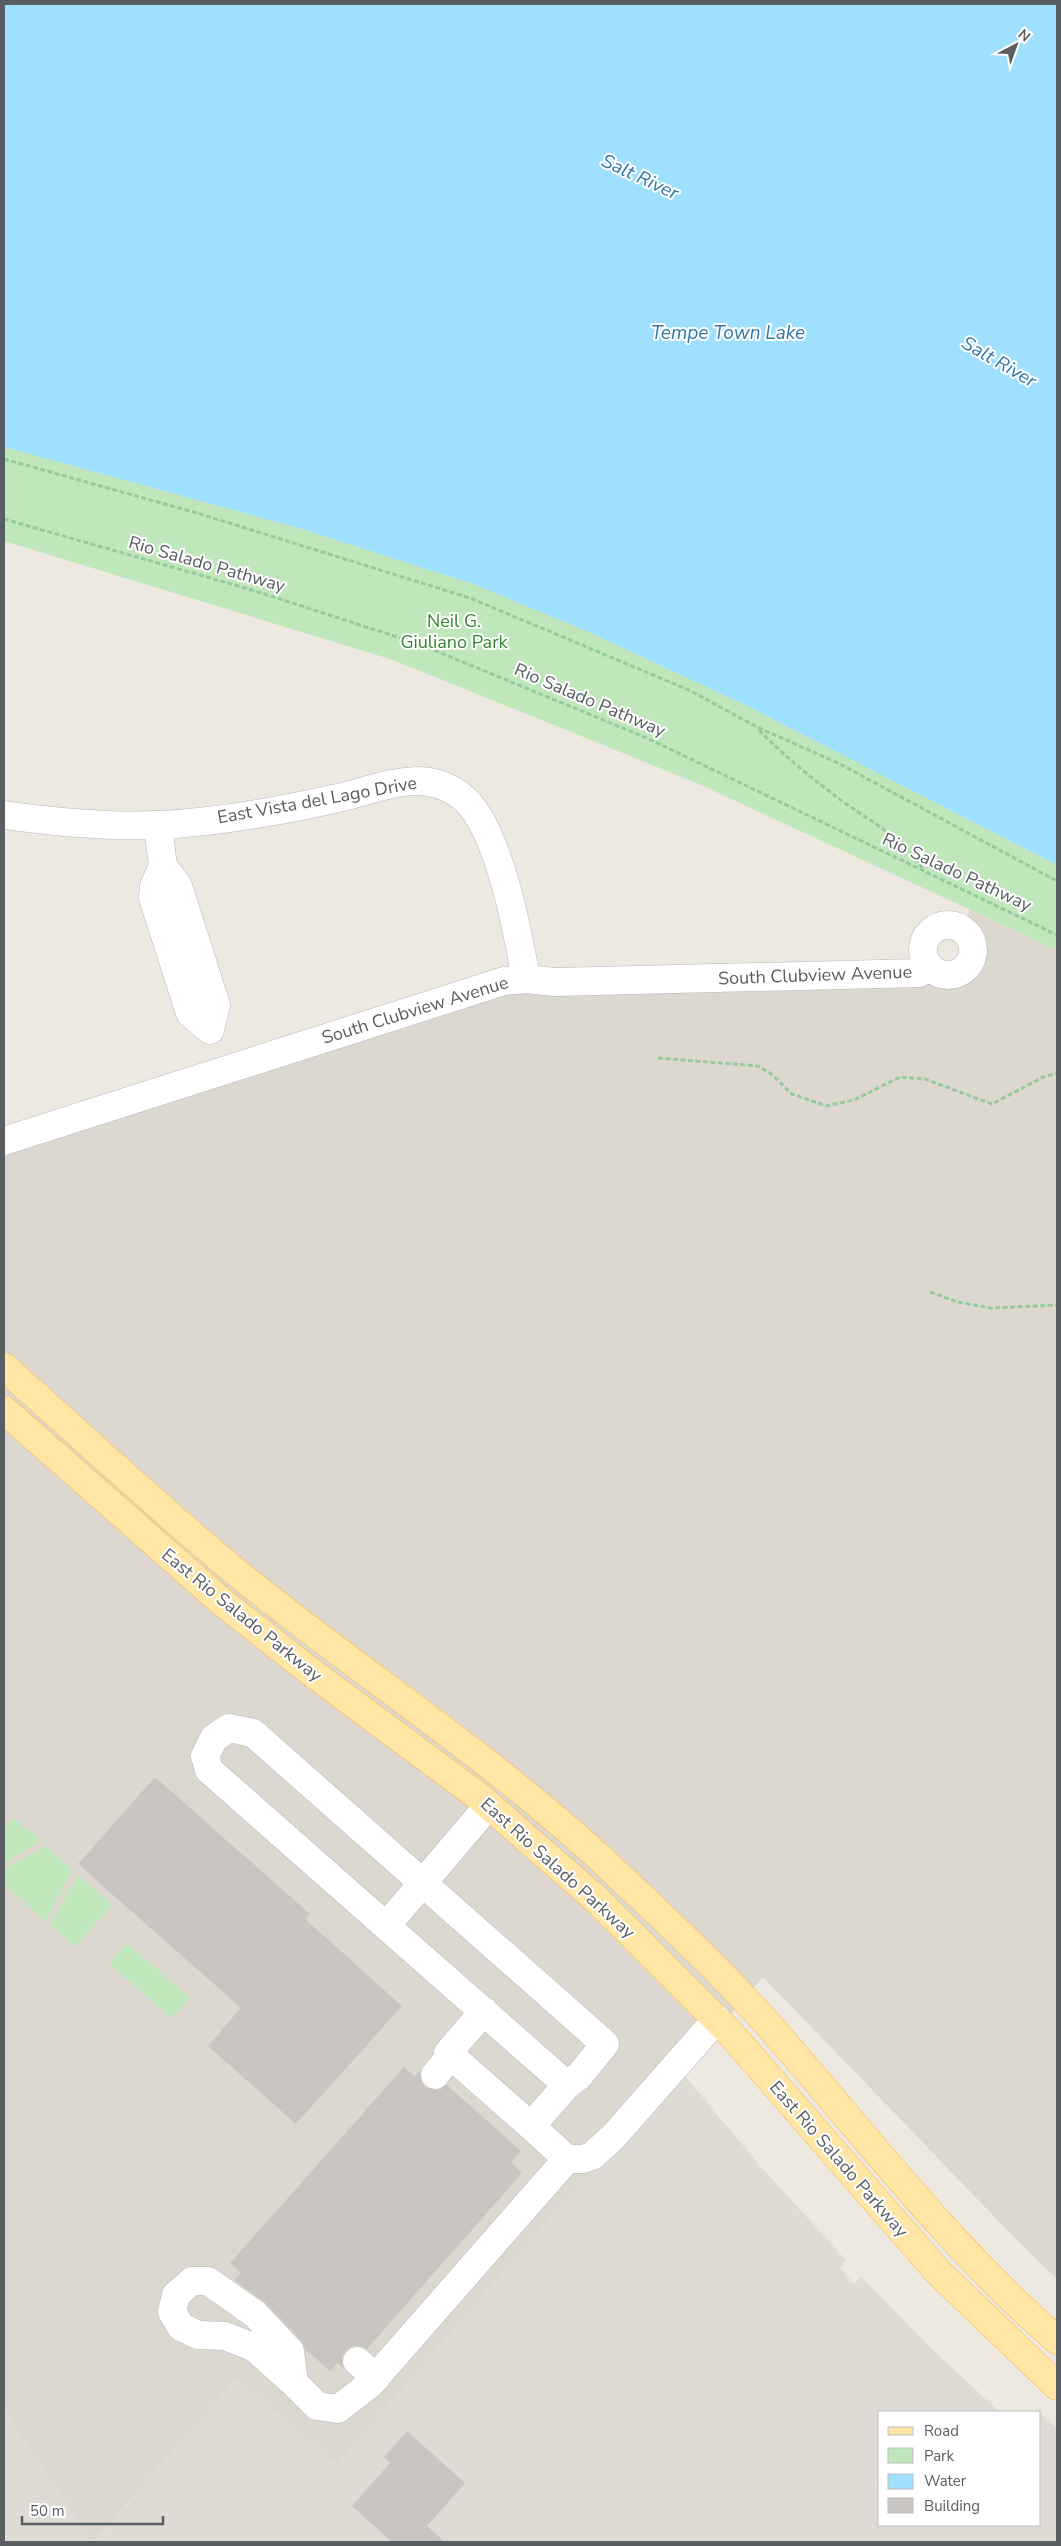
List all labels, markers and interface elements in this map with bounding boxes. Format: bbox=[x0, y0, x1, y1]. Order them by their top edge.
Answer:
north arrow bbox=[991, 20, 1041, 70]
text: N bbox=[1014, 25, 1034, 46]
water label: Salt River bbox=[597, 148, 684, 207]
water label: Tempe Town Lake bbox=[651, 320, 805, 346]
water label: Salt River bbox=[957, 330, 1042, 394]
street label: Rio Salado Pathway bbox=[126, 530, 289, 598]
park label: Neil G. Giuliano Park bbox=[400, 609, 509, 654]
street label: Rio Salado Pathway bbox=[511, 657, 670, 743]
street label: East Vista del Lago Drive bbox=[215, 771, 419, 829]
street label: Rio Salado Pathway bbox=[878, 827, 1036, 917]
street label: South Clubview Avenue bbox=[718, 960, 912, 990]
street label: South Clubview Avenue bbox=[319, 970, 511, 1050]
street label: East Rio Salado Parkway bbox=[157, 1543, 328, 1688]
street label: East Rio Salado Parkway bbox=[476, 1792, 641, 1944]
street label: East Rio Salado Parkway bbox=[764, 2076, 914, 2243]
legend bbox=[878, 2411, 1041, 2526]
text: Road bbox=[924, 2421, 959, 2441]
text: Park bbox=[924, 2446, 954, 2466]
text: Water bbox=[924, 2471, 967, 2491]
scale bar bbox=[22, 2494, 164, 2526]
text: Building bbox=[924, 2496, 980, 2516]
text: 50 m bbox=[30, 2501, 65, 2521]

